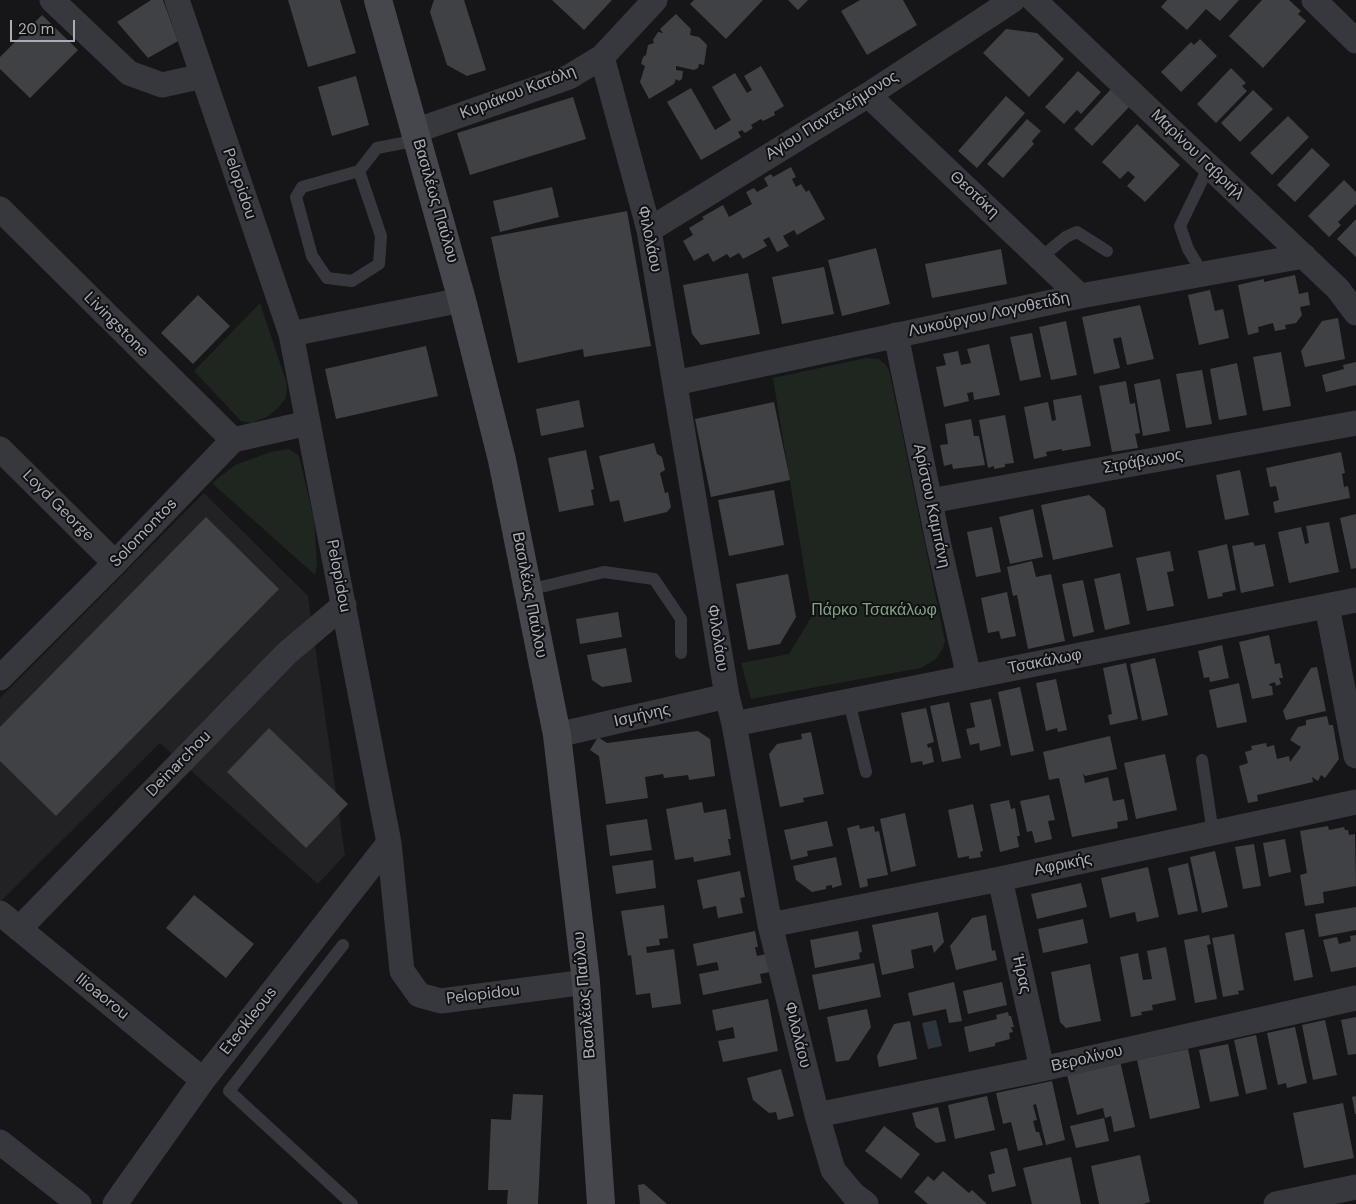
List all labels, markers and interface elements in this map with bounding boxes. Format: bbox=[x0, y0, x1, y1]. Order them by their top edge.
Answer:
scale bar bbox=[12, 10, 78, 42]
text: 20 m bbox=[18, 19, 54, 39]
street label: Κυριάκου Κατόλη bbox=[457, 62, 579, 124]
street label: Αγίου Παντελεήμονος bbox=[762, 67, 902, 165]
street label: Μαρίνου Γαβριήλ bbox=[1146, 106, 1248, 204]
street label: Βασιλέως Παύλου bbox=[408, 137, 462, 265]
street label: Pelopidou bbox=[218, 146, 260, 222]
street label: Θεοτόκη bbox=[945, 167, 1003, 223]
street label: Φιλολάου bbox=[633, 204, 665, 274]
street label: Livingstone bbox=[79, 288, 153, 362]
street label: Λυκούργου Λογοθετίδη bbox=[907, 289, 1071, 341]
street label: Αρίστου Καμπάνη bbox=[908, 442, 954, 570]
street label: Στράβωνος bbox=[1102, 446, 1184, 478]
street label: Loyd George bbox=[18, 466, 98, 546]
street label: Solomontos bbox=[106, 495, 182, 571]
street label: Βασιλέως Παύλου bbox=[507, 530, 551, 660]
street label: Pelopidou bbox=[322, 538, 354, 614]
park label: Πάρκο Τσακάλωφ bbox=[811, 601, 937, 621]
street label: Φιλολάου bbox=[702, 603, 732, 673]
street label: Τσακάλωφ bbox=[1006, 645, 1084, 679]
street label: Ισμήνης bbox=[612, 700, 672, 732]
street label: Deinarchou bbox=[143, 727, 215, 801]
street label: Αφρικής bbox=[1032, 850, 1094, 880]
street label: Βασιλέως Παύλου bbox=[570, 930, 600, 1060]
street label: Ήρας bbox=[1007, 953, 1035, 995]
street label: Ilioaorou bbox=[71, 970, 133, 1024]
street label: Pelopidou bbox=[445, 981, 521, 1009]
street label: Eteokleous bbox=[216, 983, 282, 1059]
street label: Φιλολάου bbox=[780, 1000, 814, 1070]
street label: Βερολίνου bbox=[1049, 1041, 1125, 1077]

